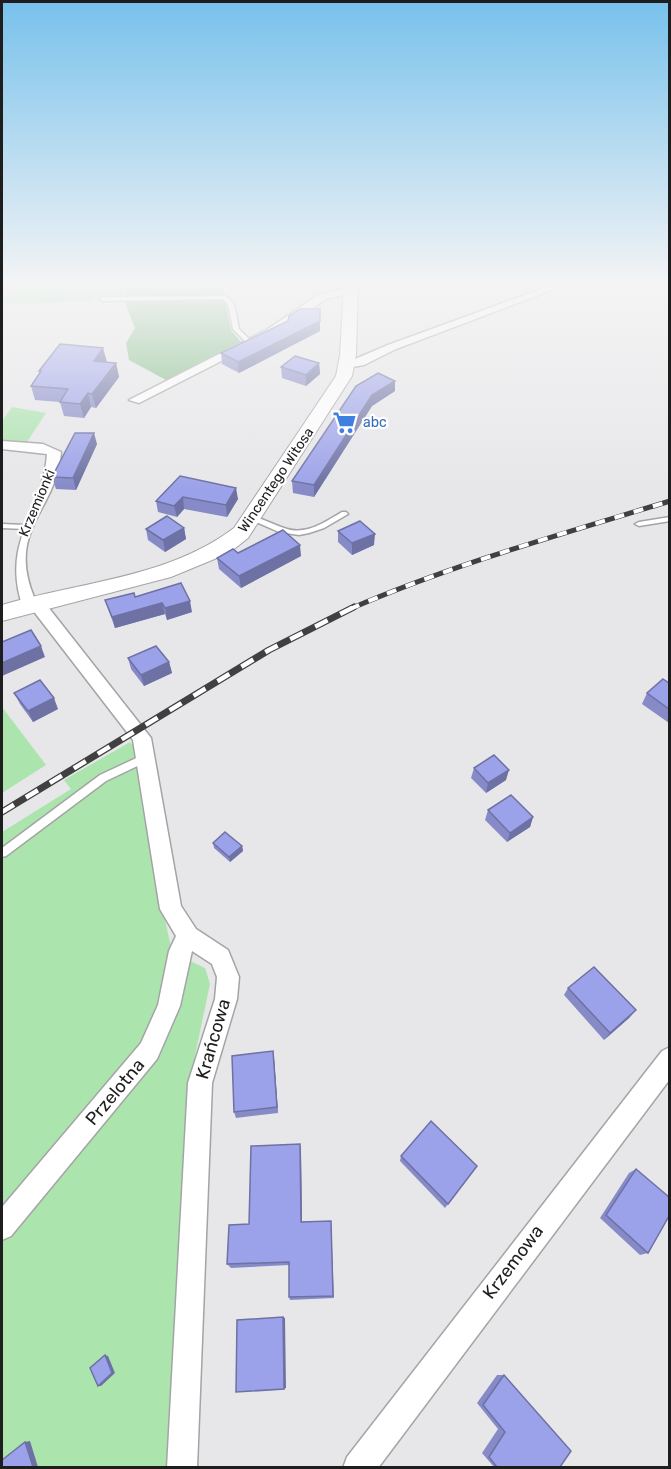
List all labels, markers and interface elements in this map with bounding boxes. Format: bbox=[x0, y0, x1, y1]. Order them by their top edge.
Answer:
supermarket icon: abc bbox=[332, 409, 358, 435]
place label: abc bbox=[363, 414, 387, 431]
street label: Wincentego Witosa bbox=[235, 424, 317, 536]
street label: Krzemionki bbox=[15, 467, 59, 539]
street label: Krańcowa bbox=[191, 996, 235, 1082]
street label: Przelotna bbox=[81, 1054, 149, 1130]
street label: Krzemowa bbox=[478, 1221, 548, 1303]

